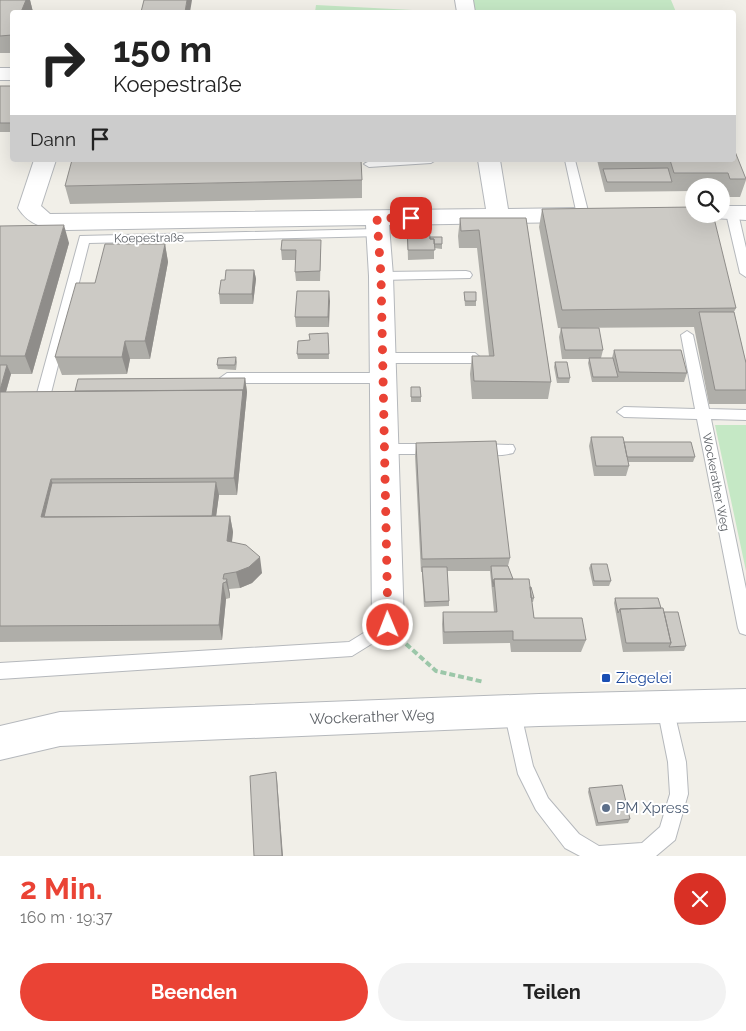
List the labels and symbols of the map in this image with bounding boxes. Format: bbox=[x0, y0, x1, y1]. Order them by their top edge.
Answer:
pin bbox=[390, 197, 432, 239]
street label: Koepestraße bbox=[114, 230, 184, 246]
street label: Wockerather Weg bbox=[700, 432, 732, 532]
position arrow bbox=[361, 598, 413, 650]
place label: Ziegelei bbox=[616, 669, 672, 687]
marker: Ziegelei bbox=[600, 672, 612, 684]
street label: Wockerather Weg bbox=[309, 706, 435, 728]
place label: PM Xpress bbox=[616, 799, 689, 817]
marker: PM Xpress bbox=[600, 802, 612, 814]

